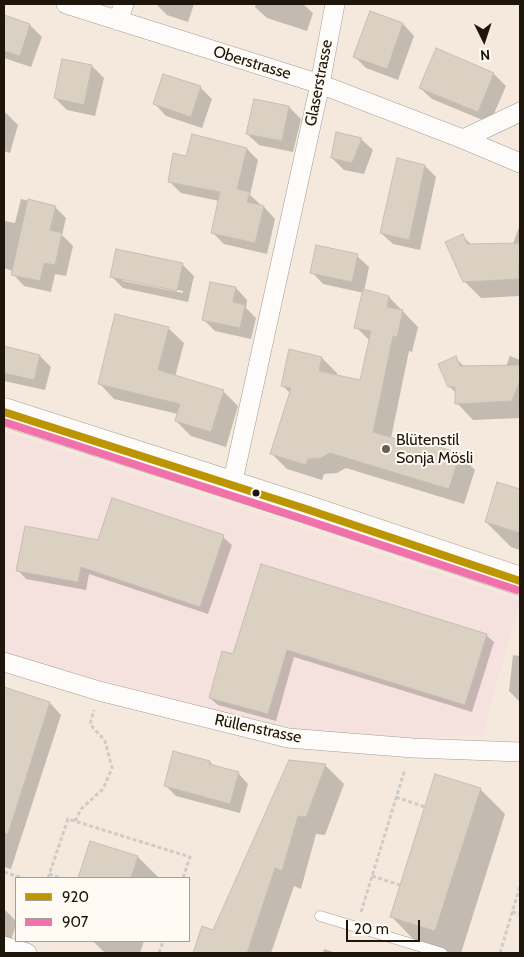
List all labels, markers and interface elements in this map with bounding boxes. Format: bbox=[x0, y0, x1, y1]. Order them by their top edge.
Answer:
north arrow bbox=[459, 15, 509, 65]
street label: Glaserstrasse bbox=[301, 38, 337, 128]
street label: Oberstrasse bbox=[211, 42, 293, 84]
text: N bbox=[479, 46, 491, 64]
place label: Blütenstil Sonja Mösli bbox=[396, 430, 473, 468]
marker: Blütenstil Sonja Mösli bbox=[380, 443, 392, 455]
unlabelled marker bbox=[251, 488, 261, 498]
street label: Rüllenstrasse bbox=[213, 710, 303, 748]
legend bbox=[15, 877, 190, 942]
text: 920 bbox=[62, 888, 89, 906]
scale bar bbox=[349, 910, 423, 942]
text: 907 bbox=[62, 913, 88, 931]
text: 20 m bbox=[354, 920, 389, 938]

